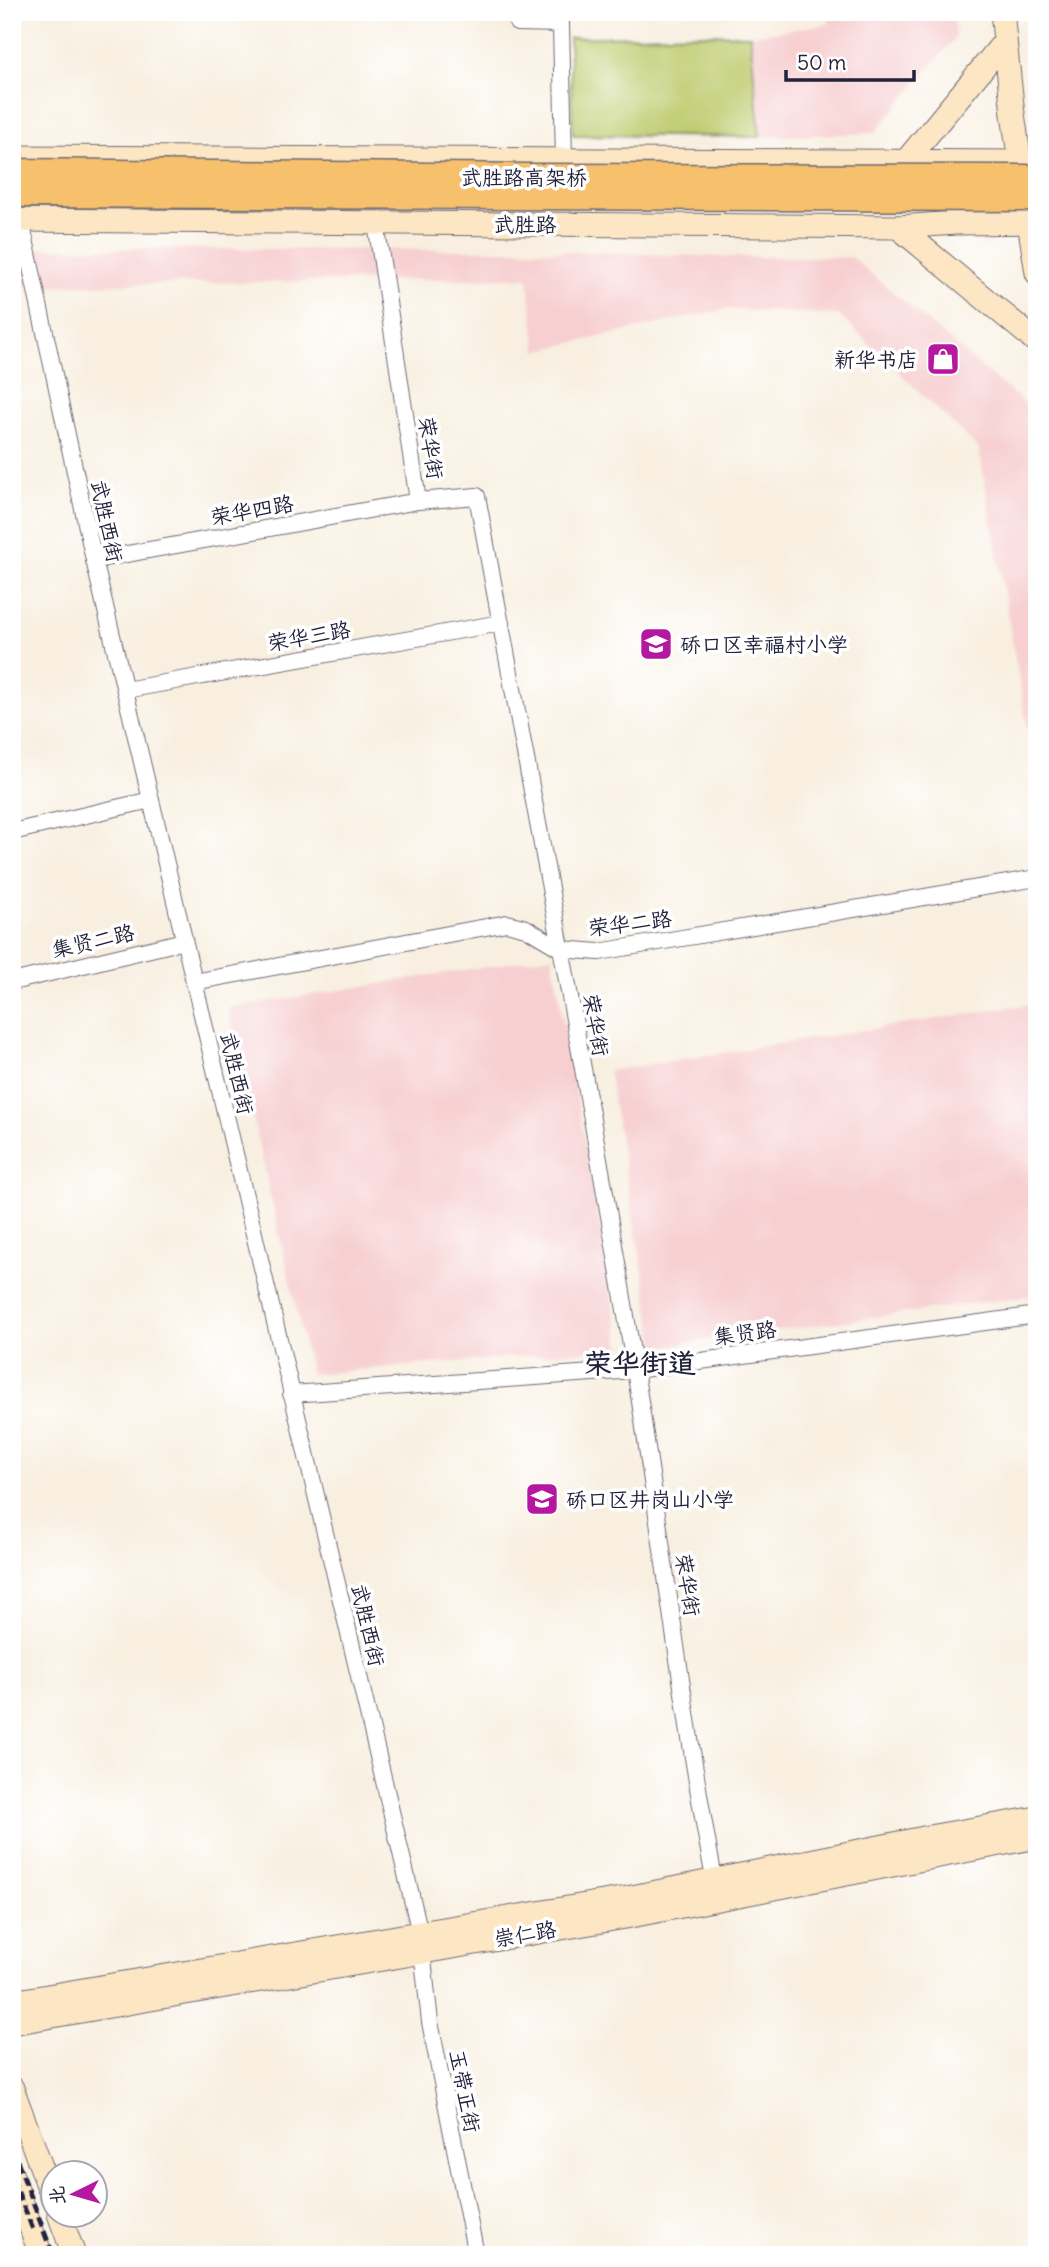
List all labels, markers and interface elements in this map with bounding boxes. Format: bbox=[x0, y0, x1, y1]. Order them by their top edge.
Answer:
scale bar bbox=[786, 38, 914, 82]
text: 50 m bbox=[797, 49, 846, 76]
street label: 武胜路高架桥 bbox=[461, 164, 587, 191]
street label: 武胜路 bbox=[494, 211, 557, 238]
shop icon: 新华书店 bbox=[924, 340, 962, 378]
place label: 新华书店 bbox=[834, 346, 918, 373]
street label: 荣华街 bbox=[413, 415, 449, 481]
street label: 武胜西街 bbox=[85, 477, 129, 565]
street label: 荣华四路 bbox=[208, 489, 296, 531]
street label: 荣华三路 bbox=[265, 615, 353, 657]
school or university icon: 硚口区幸福村小学 bbox=[637, 625, 675, 663]
place label: 硚口区幸福村小学 bbox=[680, 631, 848, 658]
street label: 荣华二路 bbox=[587, 904, 673, 942]
street label: 集贤二路 bbox=[49, 918, 137, 964]
street label: 荣华街 bbox=[577, 992, 615, 1058]
street label: 武胜西街 bbox=[214, 1029, 260, 1117]
street label: 集贤路 bbox=[712, 1315, 778, 1351]
district label: 荣华街道 bbox=[584, 1345, 696, 1381]
school or university icon: 硚口区井岗山小学 bbox=[523, 1480, 561, 1518]
place label: 硚口区井岗山小学 bbox=[566, 1486, 734, 1513]
street label: 荣华街 bbox=[670, 1552, 706, 1618]
street label: 武胜西街 bbox=[345, 1581, 391, 1669]
street label: 崇仁路 bbox=[492, 1915, 558, 1953]
street label: 玉带正街 bbox=[444, 2047, 486, 2135]
north arrow bbox=[38, 2158, 108, 2228]
text: 北 bbox=[44, 2185, 70, 2206]

